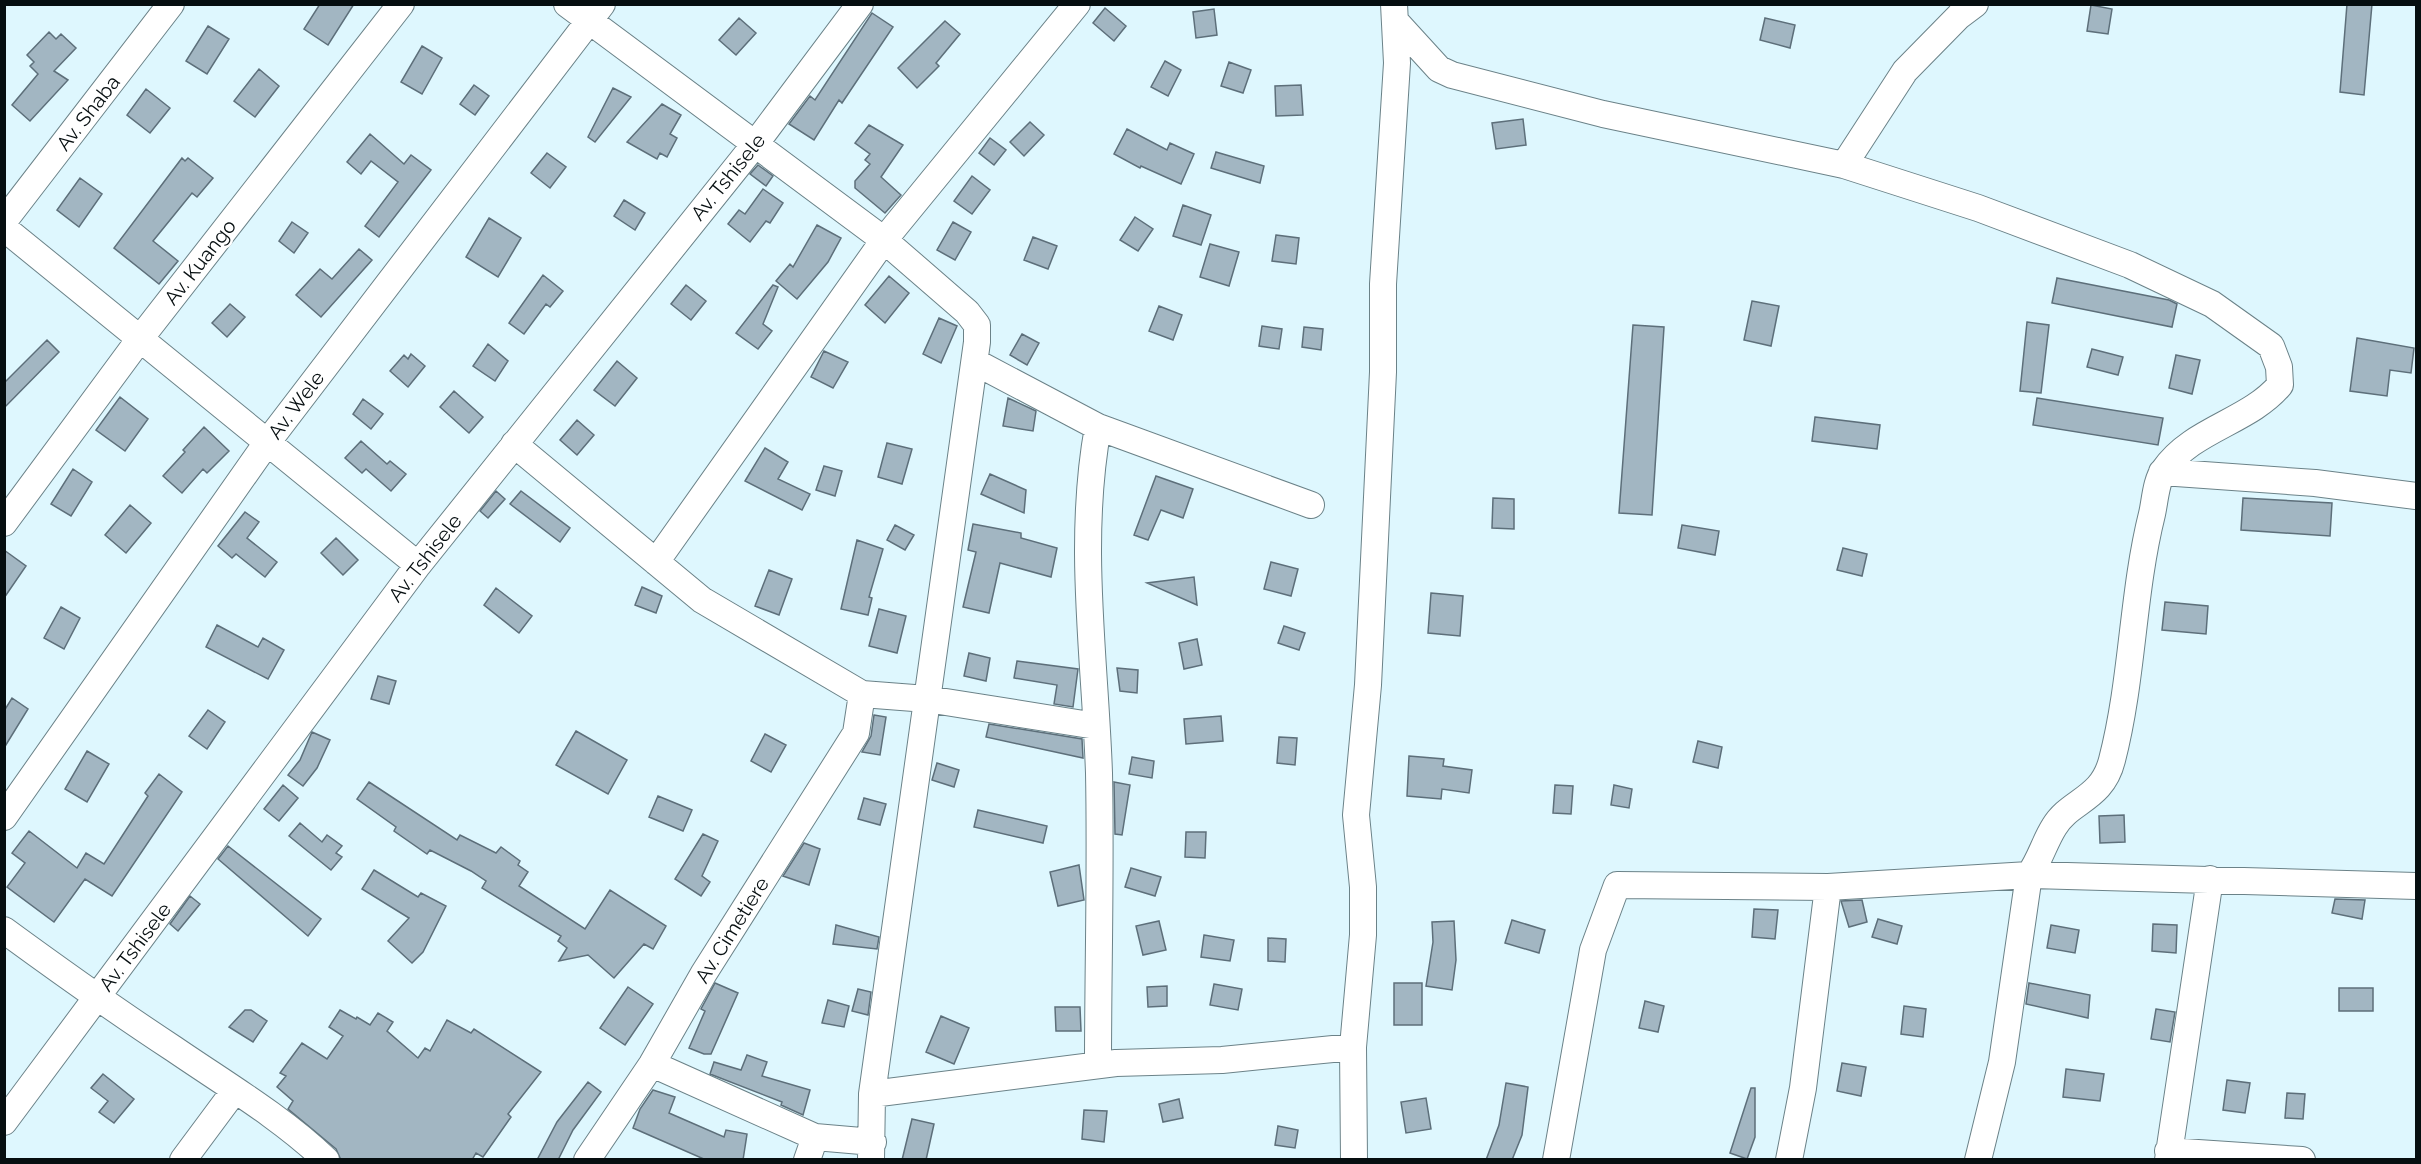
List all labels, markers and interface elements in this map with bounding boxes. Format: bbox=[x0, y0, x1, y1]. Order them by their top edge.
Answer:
street label: Av. Shaba bbox=[51, 71, 125, 155]
street label: Av. Tshisele bbox=[686, 129, 770, 225]
street label: Av. Kuango bbox=[159, 214, 241, 310]
street label: Av. Wele bbox=[263, 366, 329, 444]
street label: Av. Tshisele bbox=[383, 509, 467, 607]
street label: Av. Cimetiere bbox=[690, 872, 774, 987]
street label: Av. Tshisele bbox=[94, 898, 176, 996]

